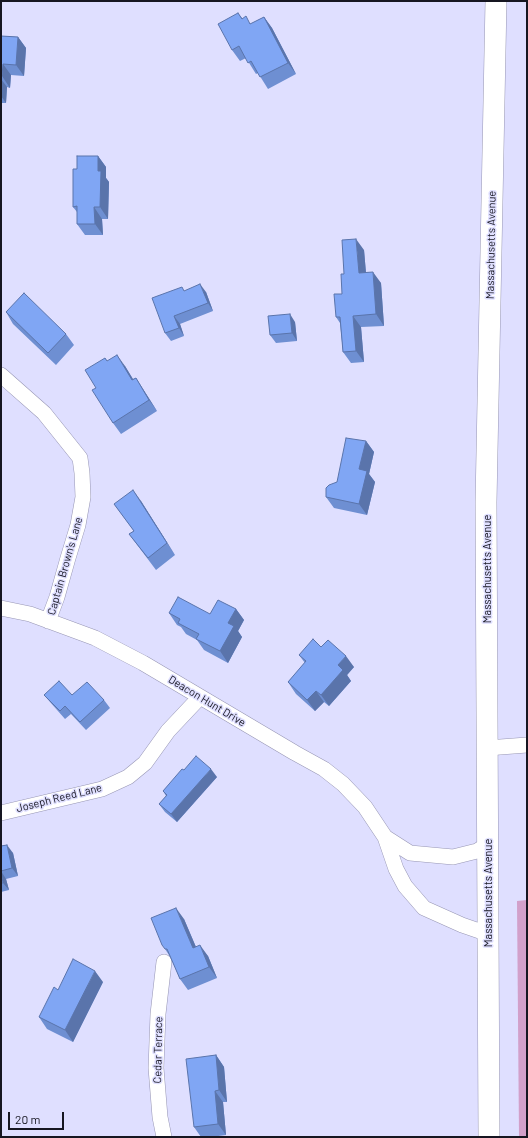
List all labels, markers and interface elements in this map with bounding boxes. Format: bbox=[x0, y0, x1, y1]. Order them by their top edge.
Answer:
street label: Massachusetts Avenue bbox=[483, 191, 499, 299]
street label: Massachusetts Avenue bbox=[480, 515, 494, 623]
street label: Captain Brown's Lane bbox=[45, 516, 85, 616]
street label: Deacon Hunt Drive bbox=[166, 673, 248, 729]
street label: Joseph Reed Lane bbox=[15, 781, 103, 815]
street label: Massachusetts Avenue bbox=[481, 839, 495, 947]
street label: Cedar Terrace bbox=[151, 1016, 165, 1084]
scale bar bbox=[10, 1104, 66, 1130]
text: 20 m bbox=[15, 1112, 41, 1126]

